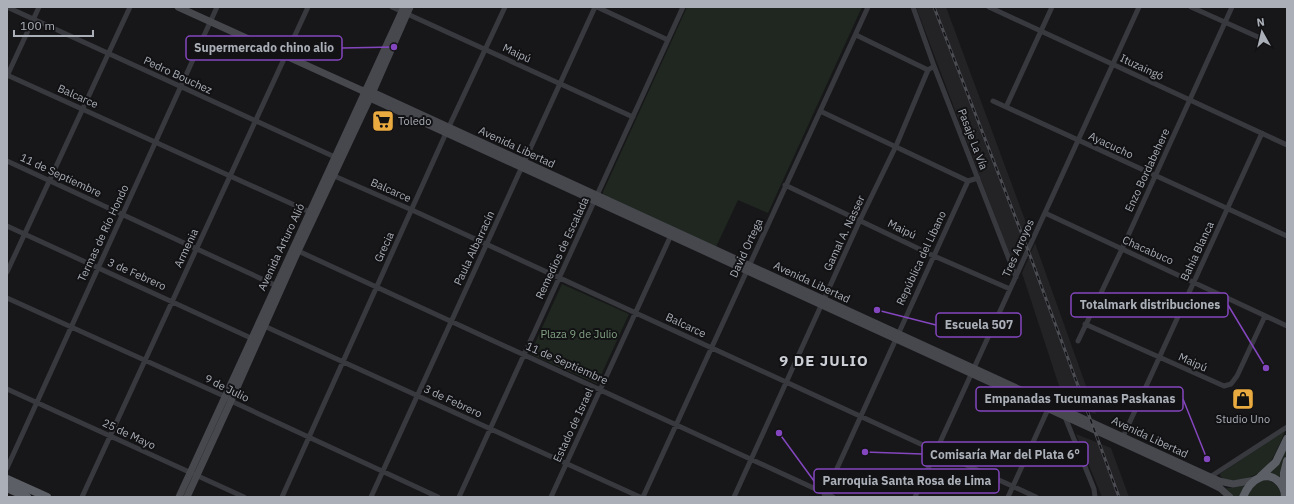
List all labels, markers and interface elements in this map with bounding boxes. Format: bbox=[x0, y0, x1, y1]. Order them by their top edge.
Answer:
scale bar bbox=[14, 12, 93, 38]
north arrow bbox=[1242, 12, 1282, 52]
text: N bbox=[1256, 15, 1266, 30]
text: 100 m bbox=[20, 18, 55, 33]
callout: Supermercado chino alio bbox=[186, 36, 342, 60]
text: Supermercado chino alio bbox=[194, 40, 334, 55]
street label: Maipú bbox=[500, 40, 534, 66]
street label: Ituzaingó bbox=[1118, 51, 1166, 83]
street label: Pedro Bouchez bbox=[141, 53, 215, 97]
street label: Balcarce bbox=[56, 81, 100, 111]
street label: Pasaje La Vía bbox=[955, 106, 991, 172]
supermarket icon: Toledo bbox=[370, 108, 396, 134]
place label: Toledo bbox=[398, 114, 431, 128]
street label: Avenida Libertad bbox=[476, 123, 558, 171]
street label: Enzo Bordabehere bbox=[1121, 126, 1173, 214]
street label: Ayacucho bbox=[1086, 129, 1136, 161]
street label: 11 de Septiembre bbox=[18, 150, 104, 200]
street label: Balcarce bbox=[369, 175, 413, 205]
street label: Termas de Río Hondo bbox=[74, 182, 132, 284]
street label: Gamal A. Nasser bbox=[820, 193, 868, 273]
street label: Remedios de Escalada bbox=[532, 195, 592, 301]
street label: Avenida Arturo Alió bbox=[255, 201, 307, 293]
street label: Paula Albarracín bbox=[451, 208, 497, 288]
street label: República del Líbano bbox=[893, 209, 949, 307]
street label: David Ortega bbox=[726, 216, 766, 280]
street label: Maipú bbox=[885, 216, 919, 242]
street label: Tres Arroyos bbox=[999, 217, 1037, 279]
street label: Bahía Blanca bbox=[1177, 219, 1217, 283]
street label: Armenia bbox=[171, 226, 201, 270]
street label: Grecia bbox=[371, 230, 397, 264]
street label: Chacabuco bbox=[1120, 232, 1176, 268]
street label: 3 de Febrero bbox=[106, 255, 168, 293]
street label: Avenida Libertad bbox=[771, 258, 853, 306]
callout: Totalmark distribuciones bbox=[1071, 293, 1228, 317]
text: Totalmark distribuciones bbox=[1080, 297, 1220, 312]
street label: Balcarce bbox=[664, 310, 708, 340]
callout: Escuela 507 bbox=[936, 313, 1021, 337]
text: Escuela 507 bbox=[945, 317, 1013, 332]
park label: Plaza 9 de Julio bbox=[540, 327, 618, 341]
street label: 11 de Septiembre bbox=[524, 339, 610, 387]
street label: Maipú bbox=[1176, 349, 1210, 375]
district label: 9 DE JULIO bbox=[779, 351, 869, 370]
street label: 9 de Julio bbox=[202, 371, 252, 405]
street label: 3 de Febrero bbox=[422, 381, 484, 421]
street label: Estado de Israel bbox=[550, 386, 596, 464]
shop icon: Studio Uno bbox=[1230, 386, 1256, 412]
callout: Empanadas Tucumanas Paskanas bbox=[976, 387, 1183, 411]
text: Empanadas Tucumanas Paskanas bbox=[985, 391, 1175, 406]
place label: Studio Uno bbox=[1216, 412, 1270, 426]
street label: Avenida Libertad bbox=[1109, 413, 1191, 461]
street label: 25 de Mayo bbox=[100, 416, 158, 452]
callout: Comisaría Mar del Plata 6° bbox=[922, 442, 1088, 466]
text: Comisaría Mar del Plata 6° bbox=[930, 447, 1080, 462]
callout: Parroquia Santa Rosa de Lima bbox=[814, 469, 999, 493]
text: Parroquia Santa Rosa de Lima bbox=[823, 473, 992, 488]

